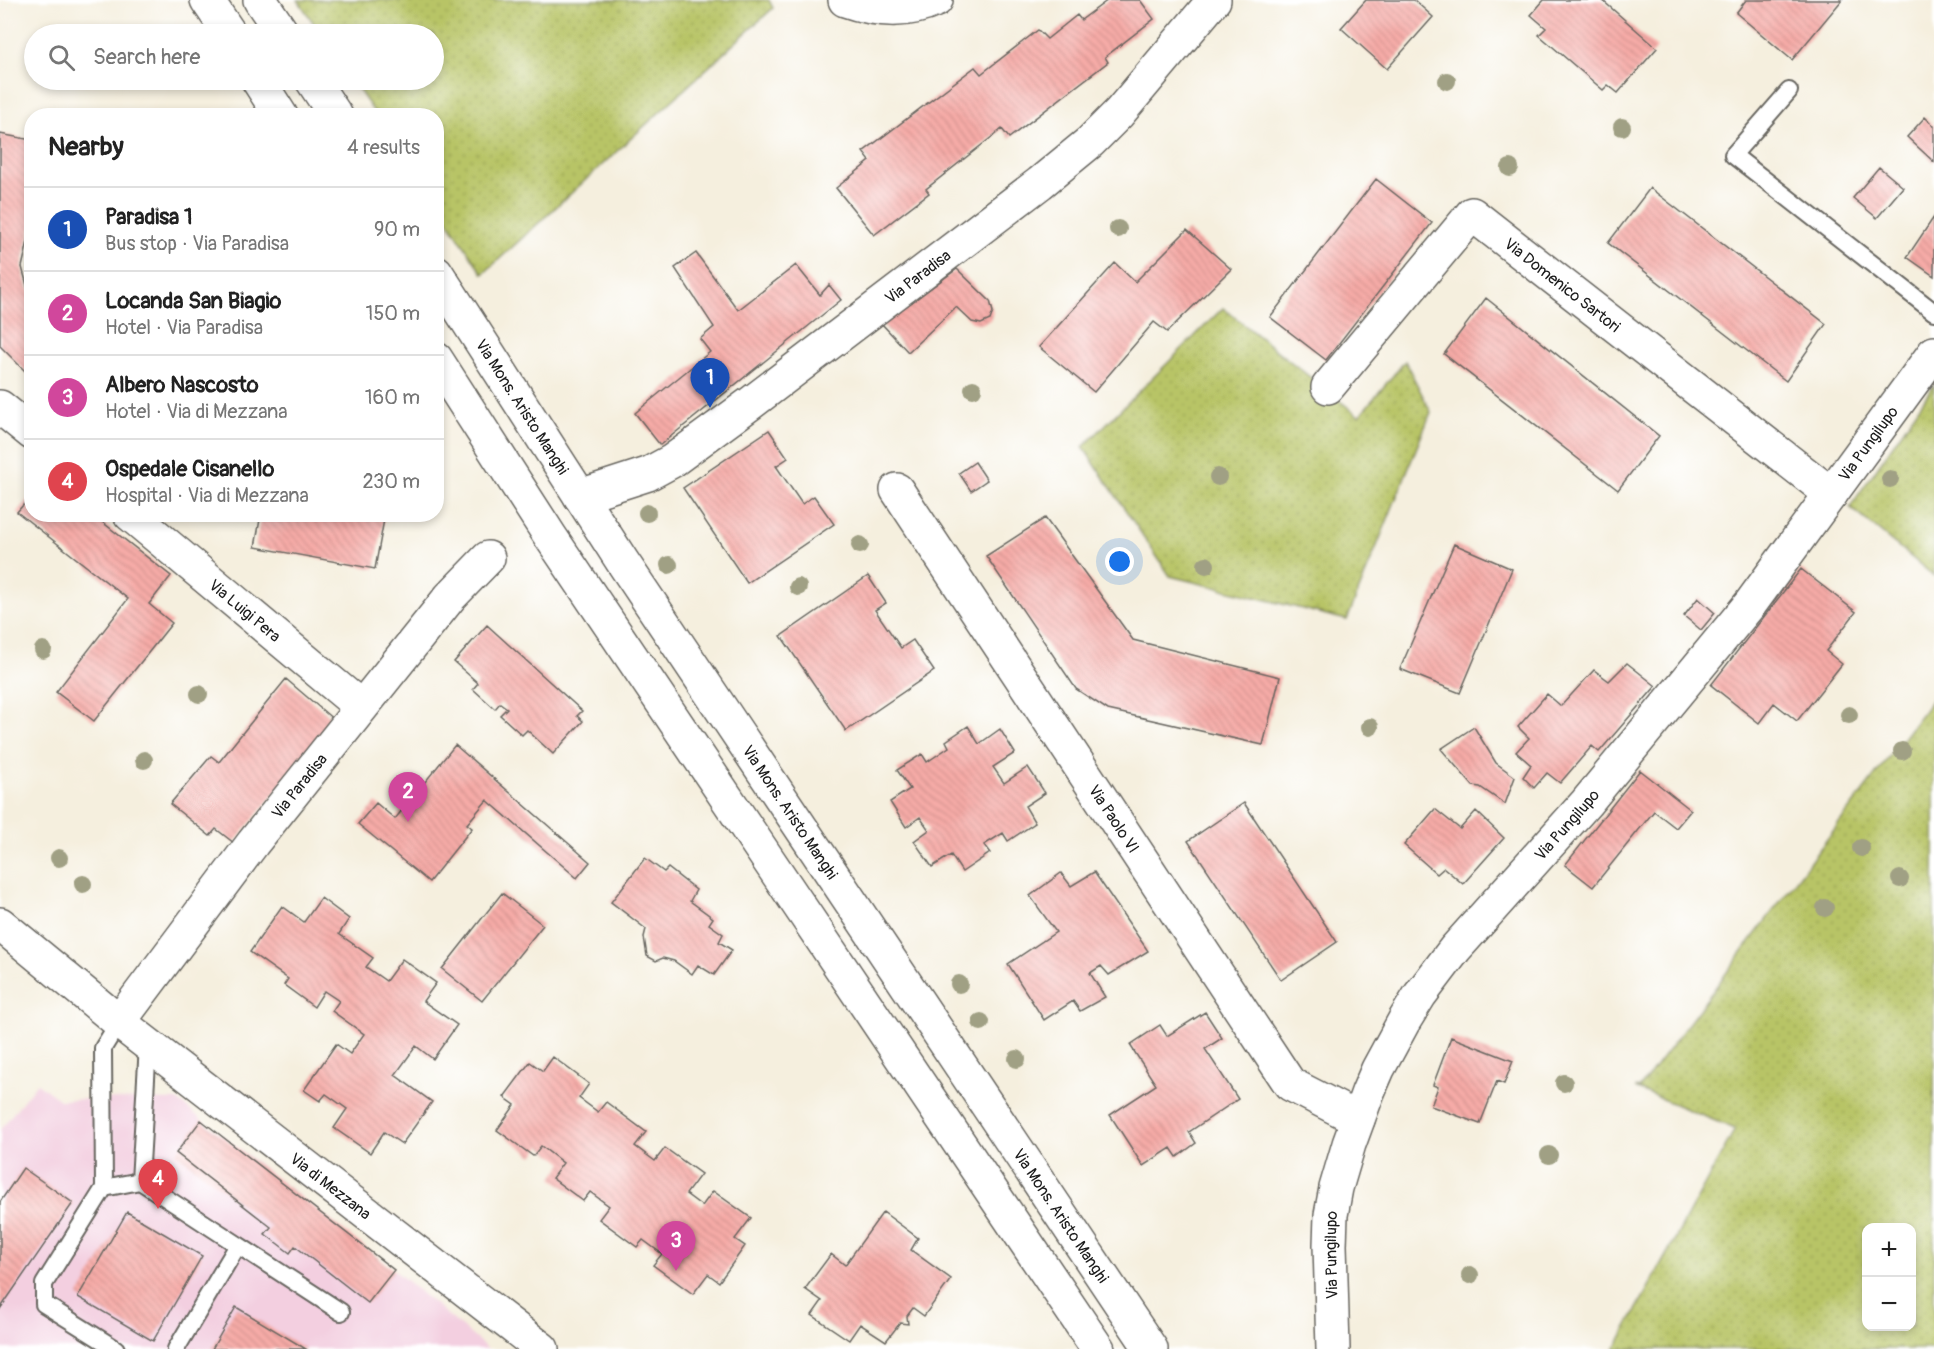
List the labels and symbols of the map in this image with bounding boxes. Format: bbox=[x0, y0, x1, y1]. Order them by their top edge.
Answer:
street label: Via Domenico Sartori bbox=[1500, 234, 1624, 337]
street label: Via Paradisa bbox=[881, 246, 955, 309]
street label: Via Mons. Aristo Manghi bbox=[471, 336, 573, 479]
pin: 1 bbox=[690, 358, 730, 408]
street label: Via Pungilupo bbox=[1834, 402, 1903, 486]
your location bbox=[1105, 547, 1134, 576]
street label: Via Luigi Pera bbox=[204, 575, 285, 647]
street label: Via Mons. Aristo Manghi bbox=[738, 742, 842, 884]
street label: Via Paradisa bbox=[268, 750, 332, 823]
pin: 2 bbox=[388, 772, 428, 822]
street label: Via Paolo VI bbox=[1084, 781, 1143, 857]
street label: Via Pungilupo bbox=[1531, 785, 1604, 865]
street label: Via Mons. Aristo Manghi bbox=[1008, 1145, 1113, 1287]
street label: Via di Mezzana bbox=[286, 1149, 375, 1224]
pin: 4 bbox=[138, 1160, 178, 1209]
street label: Via Pungilupo bbox=[1321, 1210, 1343, 1299]
pin: 3 bbox=[656, 1222, 696, 1271]

